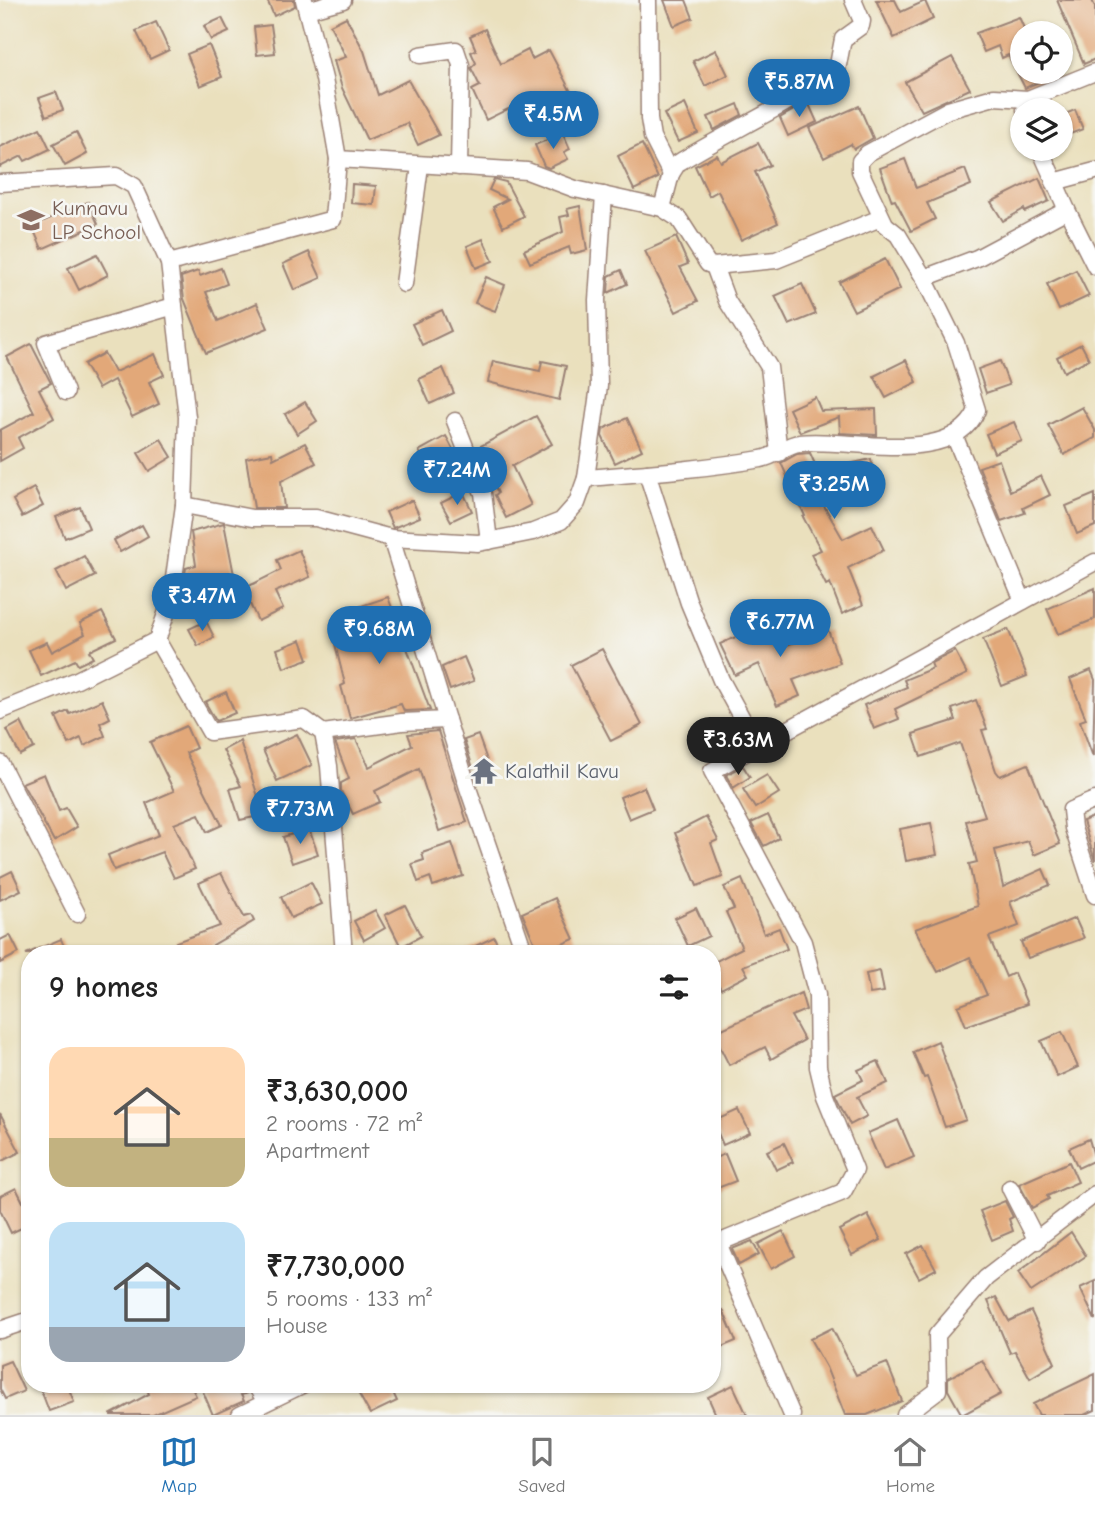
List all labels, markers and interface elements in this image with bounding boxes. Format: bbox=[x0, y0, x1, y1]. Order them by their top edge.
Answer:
map controls bbox=[1010, 21, 1073, 161]
button: locate bbox=[1010, 21, 1073, 84]
pin: ₹5.87M bbox=[742, 60, 856, 119]
text: ₹5.87M bbox=[764, 68, 834, 95]
pin: ₹4.5M bbox=[504, 92, 602, 151]
button: layers bbox=[1010, 98, 1073, 161]
text: ₹4.5M bbox=[524, 100, 582, 127]
place label: Kunnavu LP School bbox=[52, 196, 141, 244]
school or university icon: Kunnavu LP School bbox=[16, 205, 46, 235]
pin: ₹7.24M bbox=[400, 448, 514, 507]
text: ₹7.24M bbox=[423, 456, 491, 483]
pin: ₹3.25M bbox=[777, 462, 891, 521]
text: ₹3.25M bbox=[799, 470, 869, 497]
pin: ₹3.47M bbox=[145, 574, 259, 633]
text: ₹3.47M bbox=[168, 582, 236, 609]
pin: ₹6.77M bbox=[723, 600, 837, 659]
pin: ₹9.68M bbox=[322, 606, 436, 666]
text: ₹6.77M bbox=[746, 608, 814, 635]
text: ₹9.68M bbox=[343, 615, 415, 642]
pin: ₹3.63M bbox=[681, 718, 795, 777]
text: ₹3.63M bbox=[703, 726, 773, 753]
temple icon: Kalathil Kavu bbox=[469, 756, 499, 786]
place label: Kalathil Kavu bbox=[505, 759, 619, 783]
pin: ₹7.73M bbox=[243, 786, 357, 846]
text: ₹7.73M bbox=[266, 795, 334, 822]
icon: filters bbox=[655, 968, 693, 1006]
text: 9 homes bbox=[49, 970, 158, 1005]
text: ₹3,630,000 bbox=[266, 1074, 409, 1109]
icon: home bbox=[105, 1075, 189, 1159]
text: 2 rooms · 72 m² bbox=[266, 1110, 422, 1137]
text: Apartment bbox=[266, 1137, 369, 1164]
text: ₹7,730,000 bbox=[266, 1249, 405, 1284]
icon: home bbox=[105, 1250, 189, 1334]
text: 5 rooms · 133 m² bbox=[266, 1285, 432, 1312]
text: House bbox=[266, 1312, 328, 1339]
tab: Map bbox=[160, 1433, 198, 1497]
tab: Saved bbox=[518, 1433, 566, 1497]
tab: Home bbox=[886, 1433, 935, 1497]

